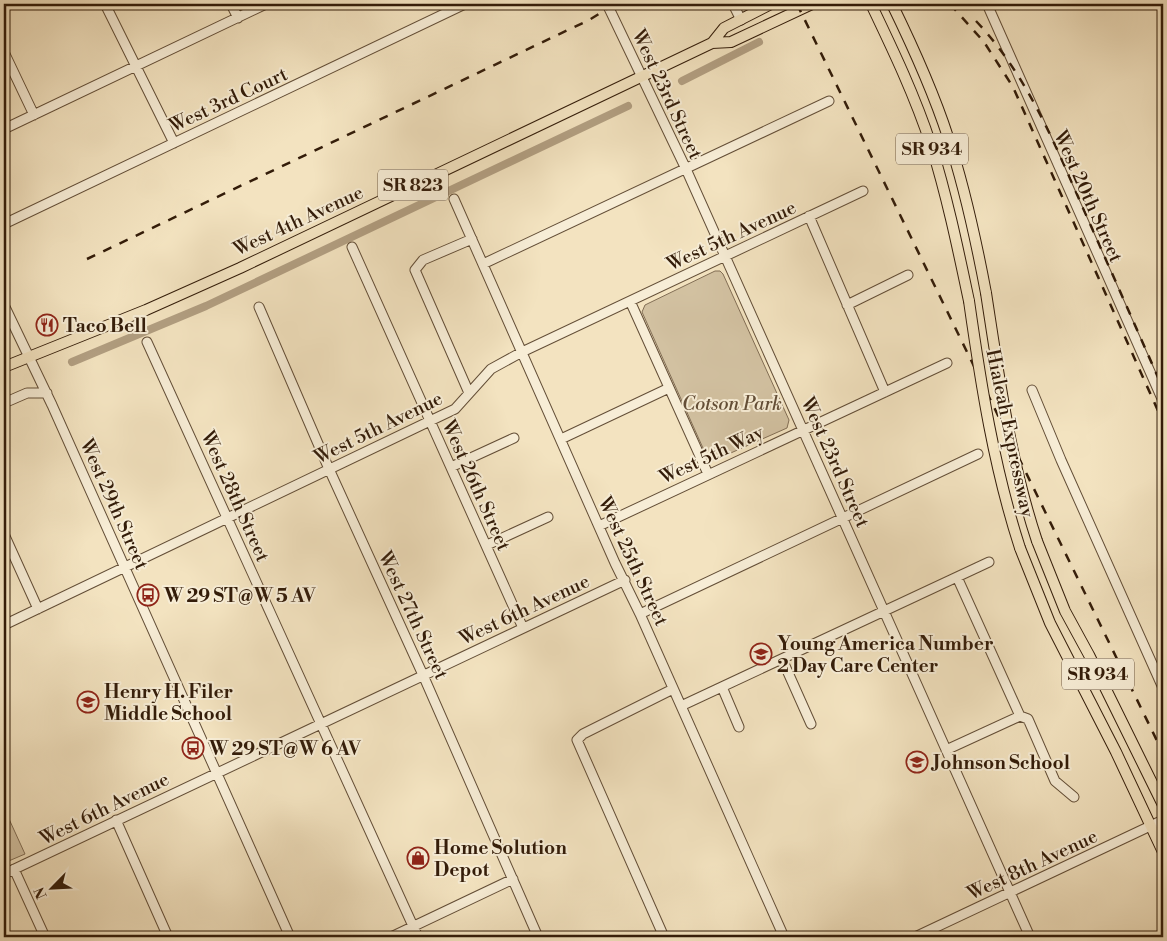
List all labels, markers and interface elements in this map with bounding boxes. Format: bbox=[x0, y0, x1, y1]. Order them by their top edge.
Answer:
street label: West 23rd Street bbox=[626, 25, 708, 163]
street label: West 3rd Court bbox=[164, 62, 292, 138]
street label: West 20th Street bbox=[1048, 126, 1128, 266]
road number: SR 934 bbox=[896, 134, 968, 164]
road number: SR 823 bbox=[378, 170, 448, 200]
street label: West 4th Avenue bbox=[229, 180, 367, 262]
street label: West 5th Avenue bbox=[662, 195, 800, 277]
restaurant icon: Taco Bell bbox=[35, 313, 59, 337]
place label: Taco Bell bbox=[63, 314, 147, 338]
street label: Hialeah Expressway bbox=[980, 347, 1040, 520]
street label: West 5th Avenue bbox=[309, 386, 447, 470]
park label: Cotson Park bbox=[682, 392, 782, 416]
street label: West 23rd Street bbox=[795, 392, 875, 532]
street label: West 26th Street bbox=[436, 415, 516, 555]
street label: West 5th Way bbox=[655, 420, 768, 490]
street label: West 28th Street bbox=[195, 426, 275, 566]
street label: West 29th Street bbox=[74, 434, 154, 574]
street label: West 25th Street bbox=[592, 492, 674, 630]
street label: West 27th Street bbox=[372, 547, 453, 684]
street label: West 6th Avenue bbox=[455, 569, 593, 651]
bus stop icon: W 29 ST@W 5 AV bbox=[136, 583, 160, 607]
place label: W 29 ST@W 5 AV bbox=[163, 584, 317, 608]
place label: Young America Number 2 Day Care Center bbox=[777, 632, 994, 678]
school or university icon: Young America Number 2 Day Care Center bbox=[749, 642, 773, 666]
road number: SR 934 bbox=[1062, 659, 1134, 690]
place label: Henry H. Filer Middle School bbox=[104, 680, 234, 726]
school or university icon: Henry H. Filer Middle School bbox=[76, 690, 100, 714]
bus stop icon: W 29 ST@W 6 AV bbox=[181, 736, 205, 760]
place label: W 29 ST@W 6 AV bbox=[208, 737, 362, 761]
school or university icon: Johnson School bbox=[905, 750, 929, 774]
place label: Johnson School bbox=[930, 751, 1070, 775]
street label: West 6th Avenue bbox=[35, 767, 173, 851]
street label: West 8th Avenue bbox=[962, 824, 1101, 906]
place label: Home Solution Depot bbox=[434, 836, 567, 882]
shop icon: Home Solution Depot bbox=[406, 846, 430, 870]
north arrow bbox=[28, 864, 78, 914]
text: N bbox=[31, 884, 52, 902]

